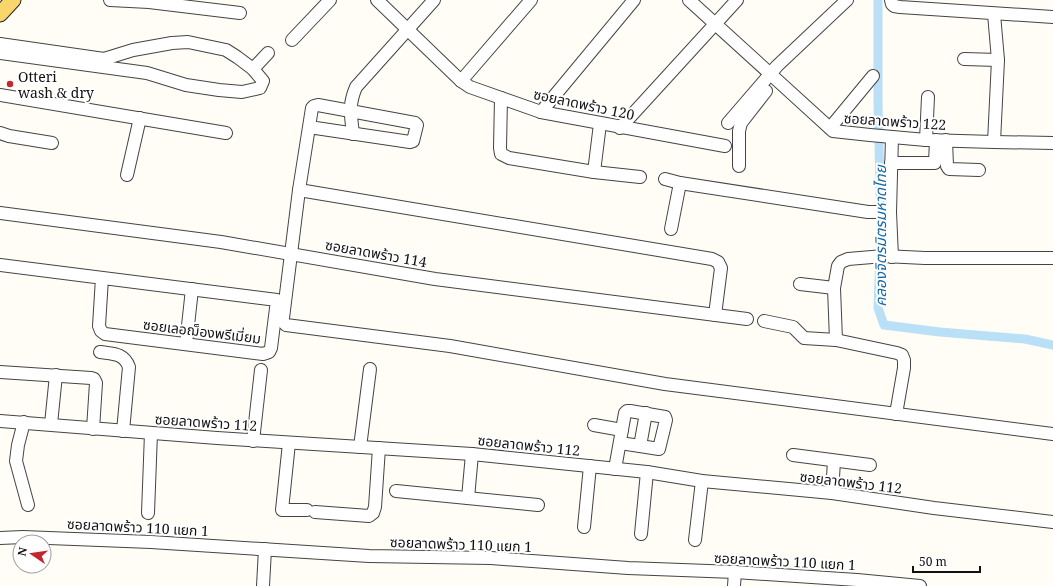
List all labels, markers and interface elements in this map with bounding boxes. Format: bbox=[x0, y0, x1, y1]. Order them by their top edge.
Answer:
place label: Otteri wash & dry bbox=[18, 67, 94, 102]
marker: Otteri wash & dry bbox=[5, 79, 15, 89]
street label: ซอยลาดพร้าว 120 bbox=[532, 84, 636, 124]
street label: ซอยลาดพร้าว 122 bbox=[843, 108, 947, 134]
water label: คลองจิตรมิตรมหาดไทย bbox=[870, 164, 890, 307]
street label: ซอยลาดพร้าว 114 bbox=[324, 235, 428, 271]
street label: ซอยเลอฌ็องพรีเมี่ยม bbox=[142, 314, 262, 348]
street label: ซอยลาดพร้าว 112 bbox=[154, 409, 258, 435]
street label: ซอยลาดพร้าว 112 bbox=[477, 430, 581, 460]
street label: ซอยลาดพร้าว 112 bbox=[799, 466, 903, 498]
street label: ซอยลาดพร้าว 110 แยก 1 bbox=[67, 514, 209, 540]
street label: ซอยลาดพร้าว 110 แยก 1 bbox=[390, 532, 532, 556]
north arrow bbox=[12, 534, 52, 574]
text: N bbox=[13, 545, 30, 558]
street label: ซอยลาดพร้าว 110 แยก 1 bbox=[714, 548, 856, 574]
scale bar bbox=[913, 548, 980, 574]
text: 50 m bbox=[919, 553, 947, 570]

